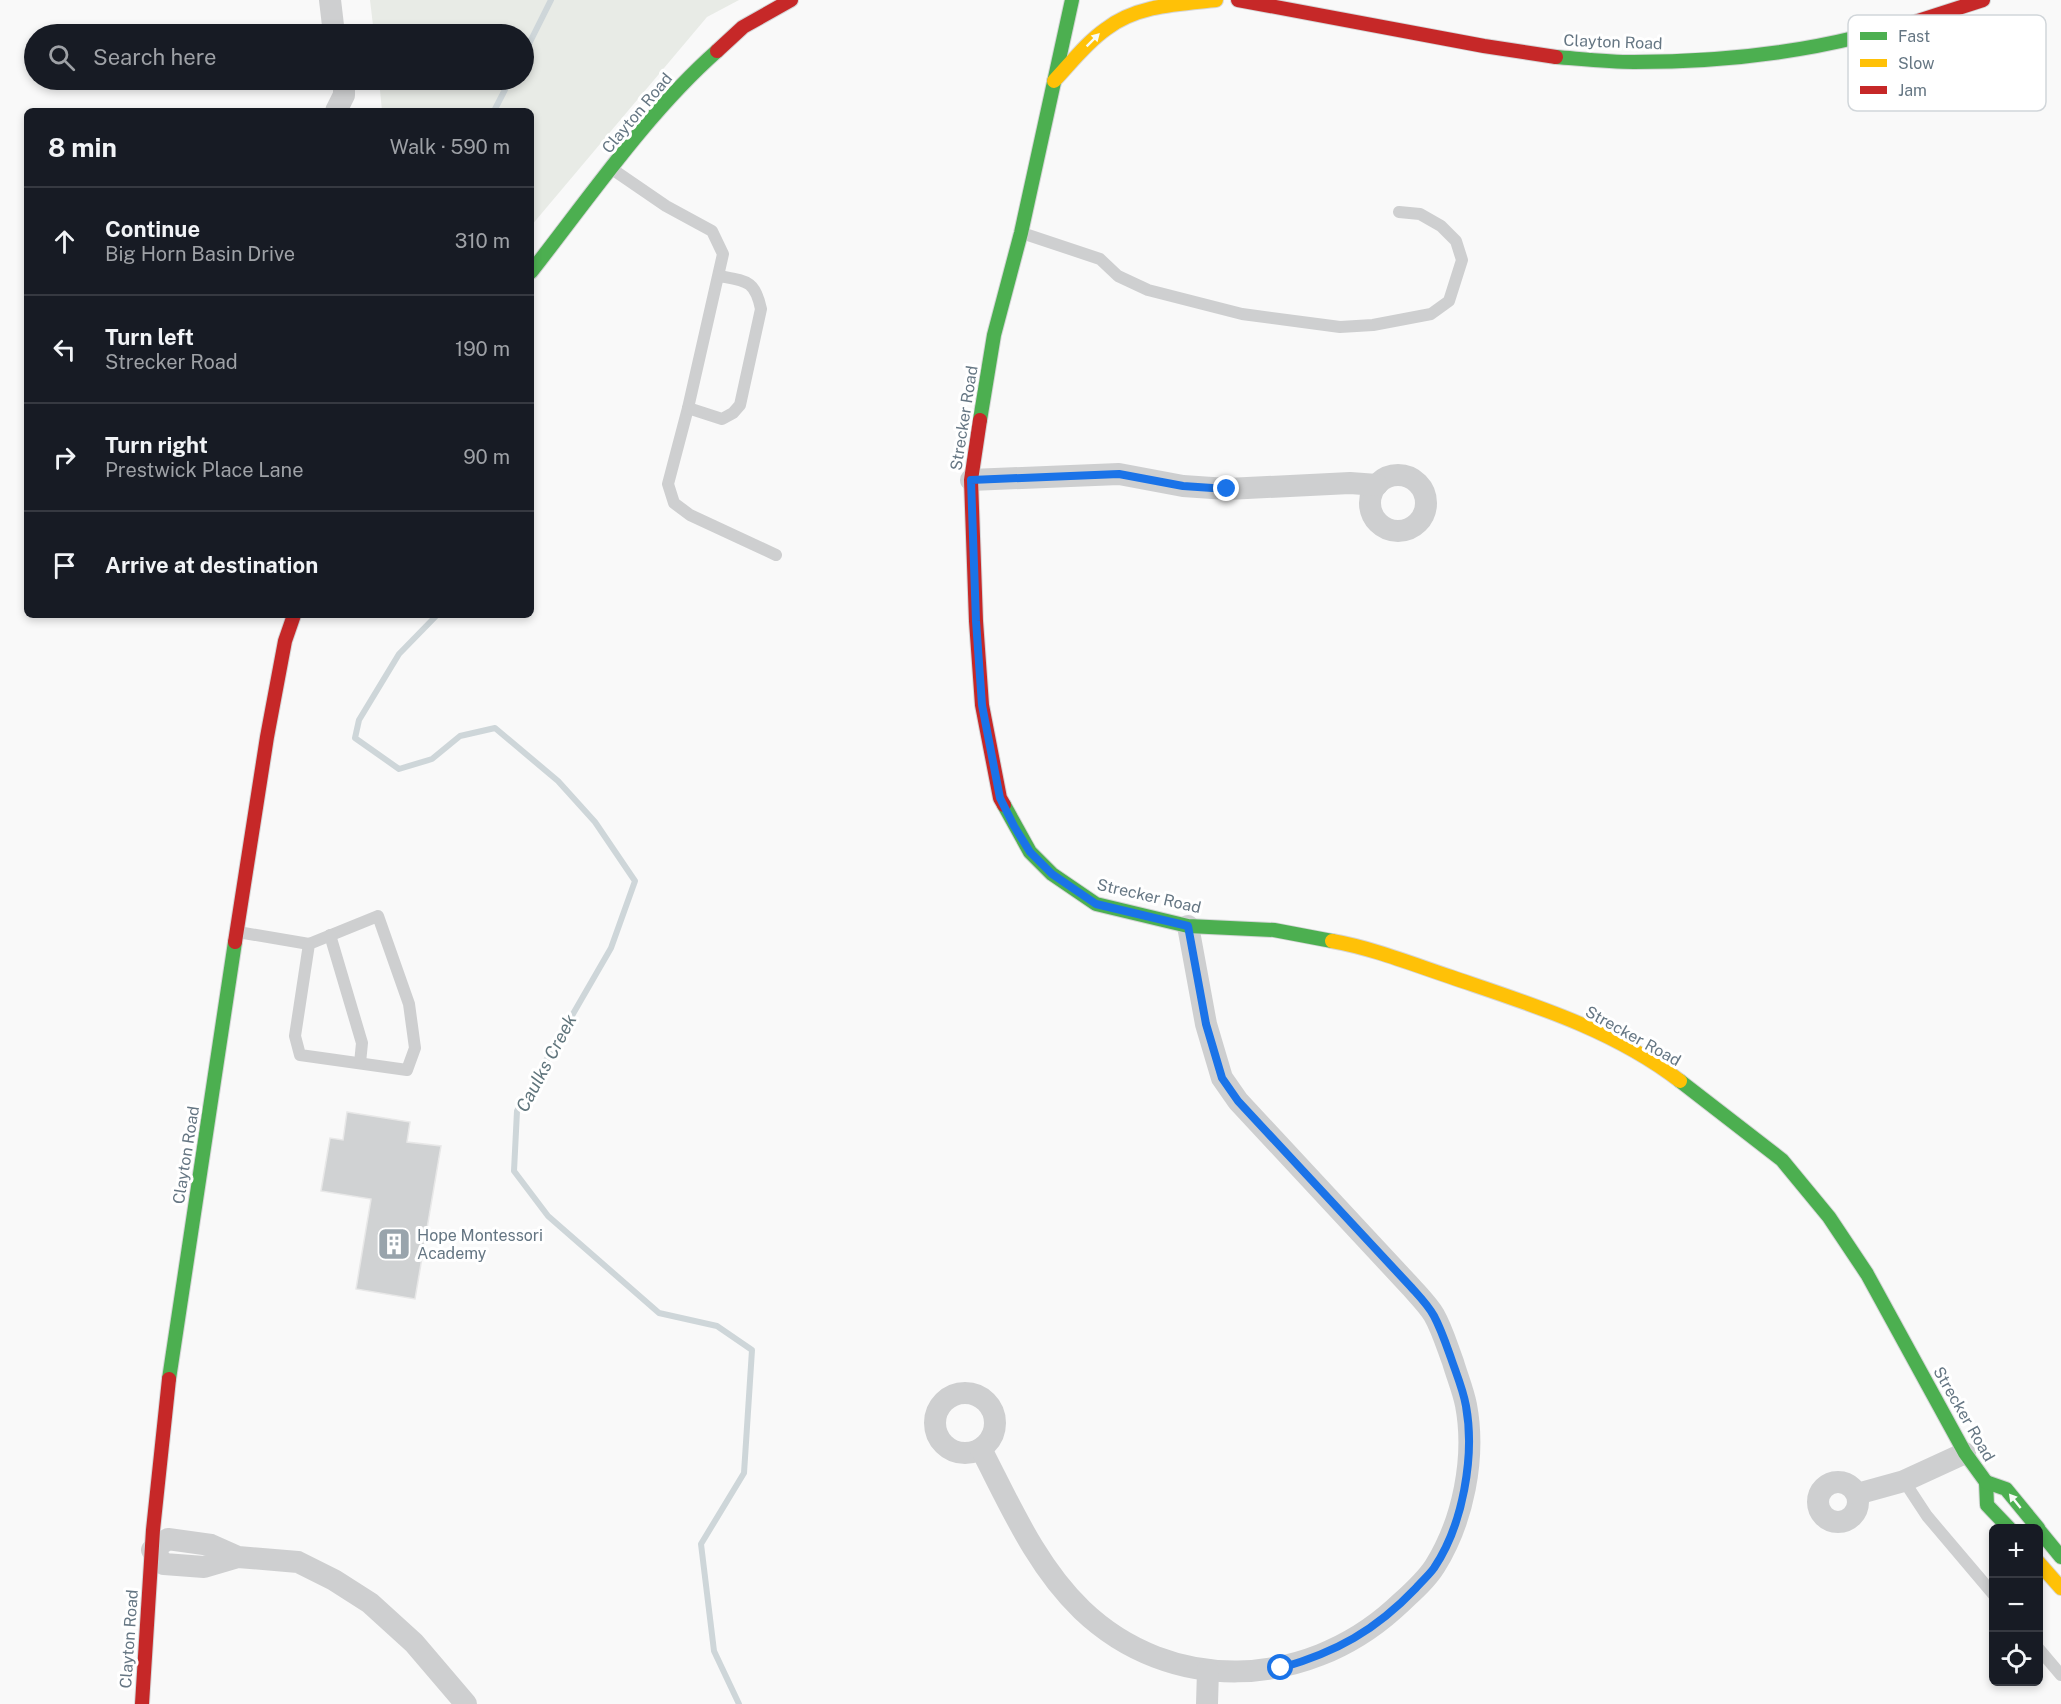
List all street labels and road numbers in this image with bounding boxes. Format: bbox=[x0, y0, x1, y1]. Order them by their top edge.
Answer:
street label: Clayton Road bbox=[1563, 31, 1663, 53]
street label: Clayton Road bbox=[598, 69, 676, 157]
street label: Strecker Road bbox=[946, 364, 982, 472]
street label: Strecker Road bbox=[1095, 875, 1203, 917]
street label: Strecker Road bbox=[1582, 1002, 1684, 1070]
street label: Clayton Road bbox=[169, 1105, 203, 1205]
street label: Strecker Road bbox=[1929, 1363, 1999, 1465]
street label: Clayton Road bbox=[116, 1589, 142, 1689]

